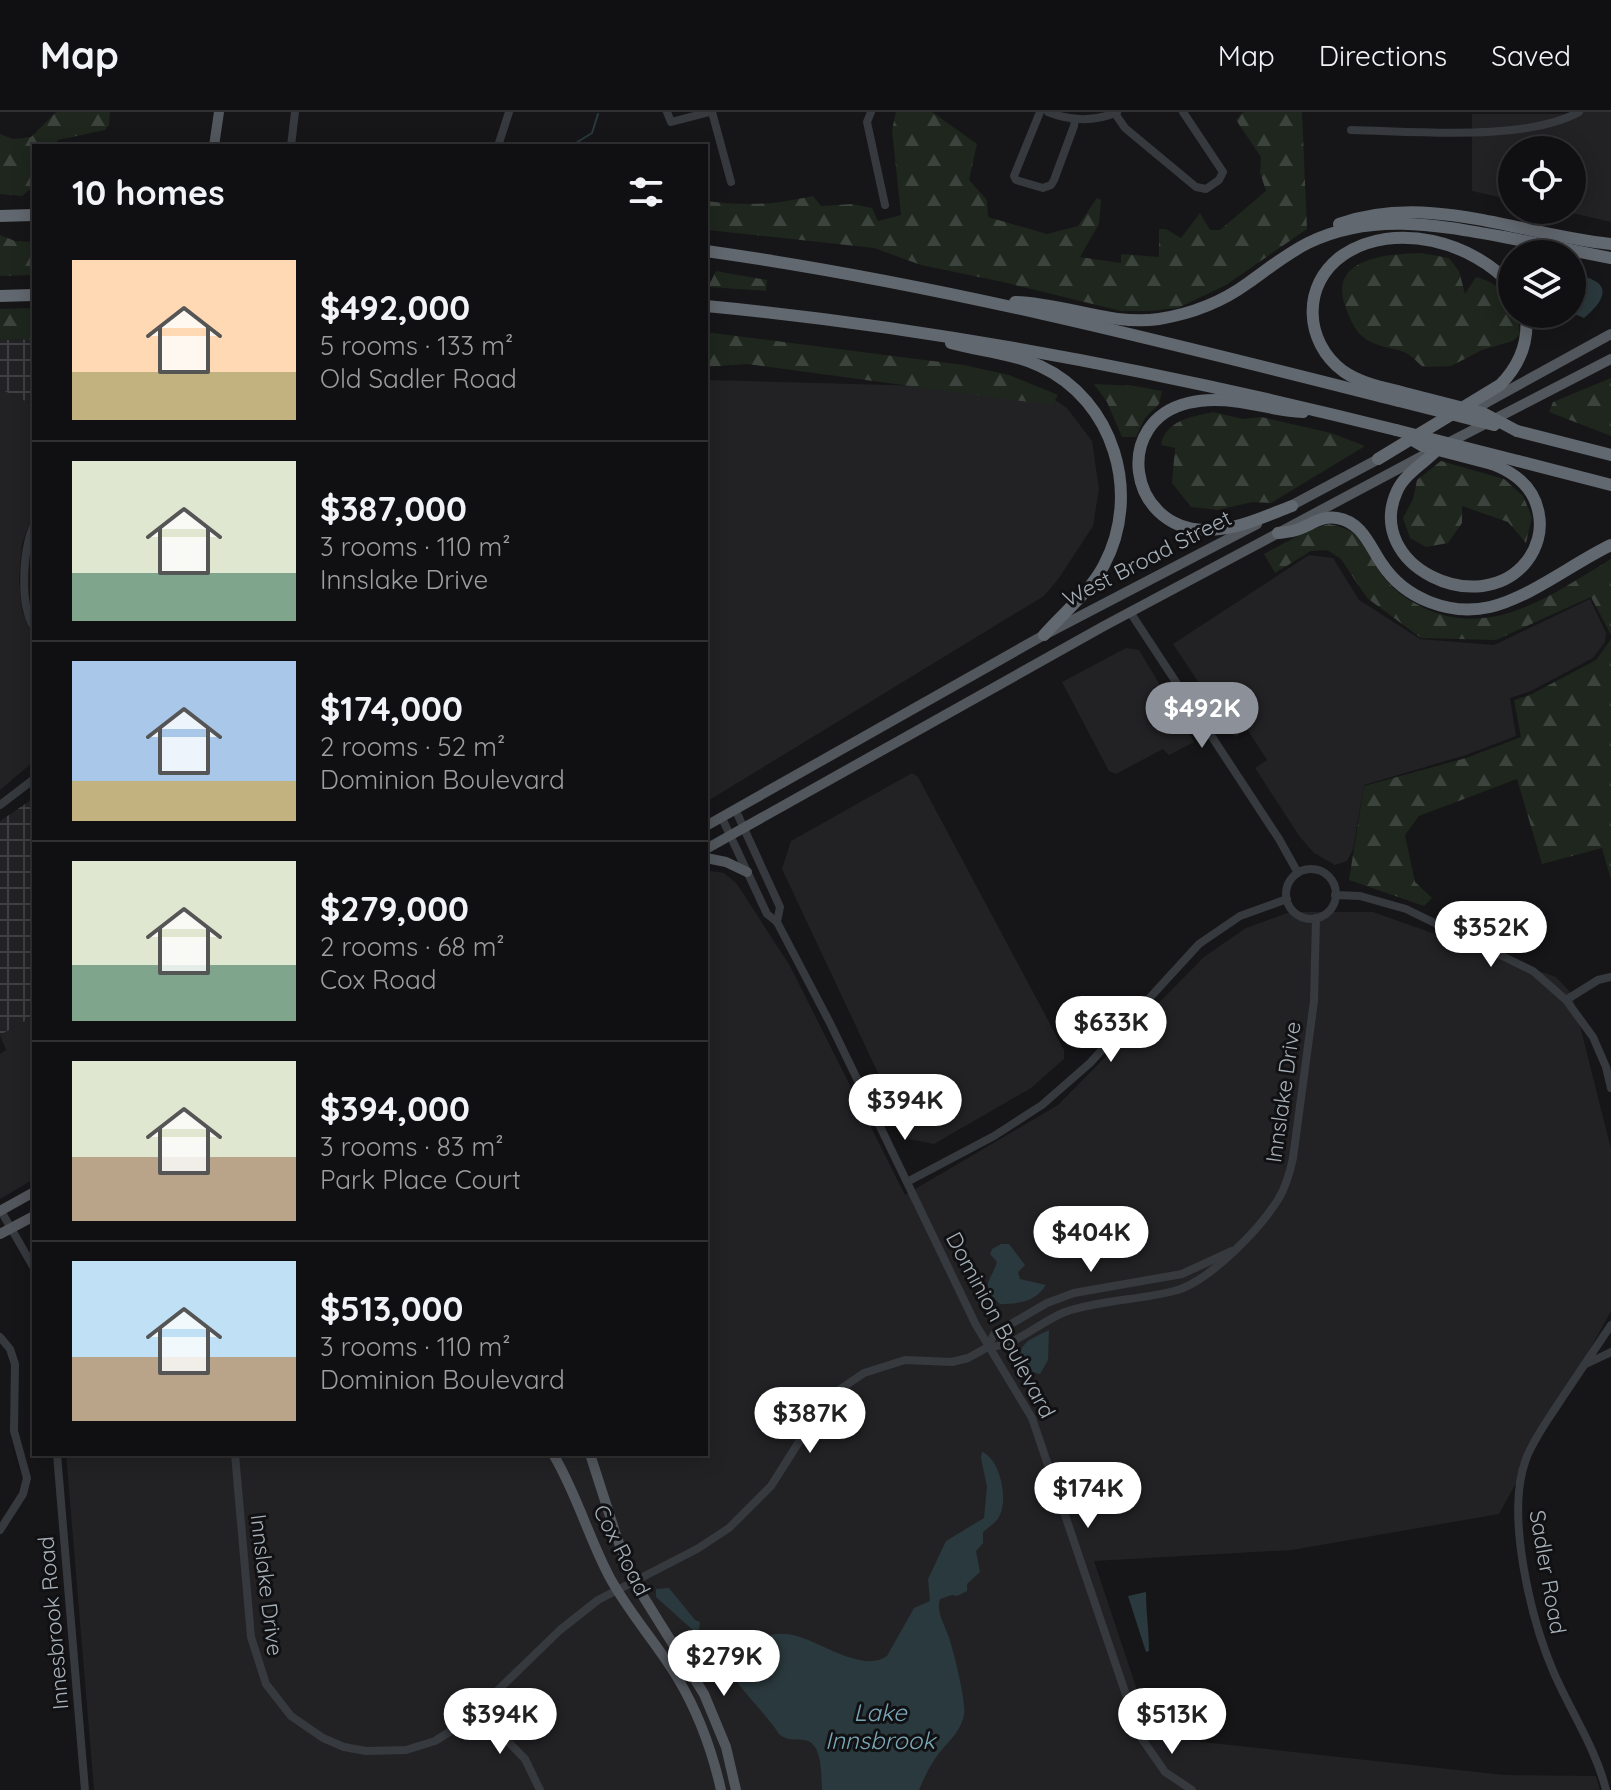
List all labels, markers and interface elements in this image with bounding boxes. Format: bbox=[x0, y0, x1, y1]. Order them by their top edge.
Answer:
text: Map bbox=[40, 31, 119, 79]
text: Map bbox=[1218, 38, 1275, 73]
text: Directions bbox=[1319, 38, 1447, 73]
text: Saved bbox=[1491, 38, 1571, 73]
map controls bbox=[1498, 136, 1586, 328]
button: locate bbox=[1498, 136, 1586, 224]
icon: filters bbox=[624, 170, 668, 214]
text: 10 homes bbox=[72, 171, 225, 214]
button: layers bbox=[1498, 240, 1586, 328]
text: $492,000 bbox=[320, 286, 470, 329]
icon: home bbox=[136, 292, 232, 388]
text: 5 rooms · 133 m² bbox=[320, 329, 513, 362]
text: Old Sadler Road bbox=[320, 362, 517, 395]
text: $387,000 bbox=[320, 487, 467, 530]
icon: home bbox=[136, 493, 232, 589]
street label: West Broad Street bbox=[1058, 503, 1236, 613]
text: 3 rooms · 110 m² bbox=[320, 530, 511, 563]
text: Innslake Drive bbox=[320, 563, 488, 596]
pin: $492K bbox=[1146, 682, 1258, 750]
text: $174,000 bbox=[320, 687, 463, 730]
text: $492K bbox=[1164, 691, 1240, 724]
icon: home bbox=[136, 693, 232, 789]
text: 2 rooms · 52 m² bbox=[320, 730, 505, 763]
text: Dominion Boulevard bbox=[320, 763, 565, 796]
text: $279,000 bbox=[320, 887, 469, 930]
icon: home bbox=[136, 893, 232, 989]
pin: $352K bbox=[1435, 901, 1547, 969]
text: $352K bbox=[1453, 910, 1529, 943]
text: 2 rooms · 68 m² bbox=[320, 930, 505, 963]
text: Cox Road bbox=[320, 963, 437, 996]
pin: $633K bbox=[1055, 996, 1167, 1064]
text: $633K bbox=[1074, 1005, 1148, 1038]
street label: Innslake Drive bbox=[1259, 1020, 1307, 1164]
pin: $394K bbox=[849, 1074, 961, 1142]
text: $394K bbox=[867, 1083, 943, 1116]
text: $394,000 bbox=[320, 1087, 470, 1130]
icon: home bbox=[136, 1093, 232, 1189]
text: 3 rooms · 83 m² bbox=[320, 1130, 503, 1163]
text: Park Place Court bbox=[320, 1163, 521, 1196]
pin: $404K bbox=[1035, 1206, 1147, 1274]
text: $404K bbox=[1051, 1215, 1131, 1248]
street label: Dominion Boulevard bbox=[940, 1227, 1062, 1423]
text: $513,000 bbox=[320, 1287, 463, 1330]
icon: home bbox=[136, 1293, 232, 1389]
text: 3 rooms · 110 m² bbox=[320, 1330, 511, 1363]
text: Dominion Boulevard bbox=[320, 1363, 565, 1396]
pin: $387K bbox=[754, 1387, 866, 1455]
text: $387K bbox=[772, 1396, 848, 1429]
pin: $174K bbox=[1032, 1462, 1144, 1530]
text: $174K bbox=[1052, 1471, 1124, 1504]
street label: Cox Road bbox=[587, 1500, 657, 1600]
street label: Sadler Road bbox=[1523, 1508, 1573, 1636]
street label: Innslake Drive bbox=[244, 1513, 290, 1657]
street label: Innesbrook Road bbox=[31, 1535, 75, 1711]
pin: $279K bbox=[668, 1630, 780, 1698]
text: $279K bbox=[686, 1639, 762, 1672]
pin: $394K bbox=[444, 1688, 556, 1756]
pin: $513K bbox=[1116, 1688, 1228, 1756]
text: $394K bbox=[462, 1697, 538, 1730]
water label: Lake Innsbrook bbox=[825, 1697, 937, 1755]
text: $513K bbox=[1136, 1697, 1208, 1730]

